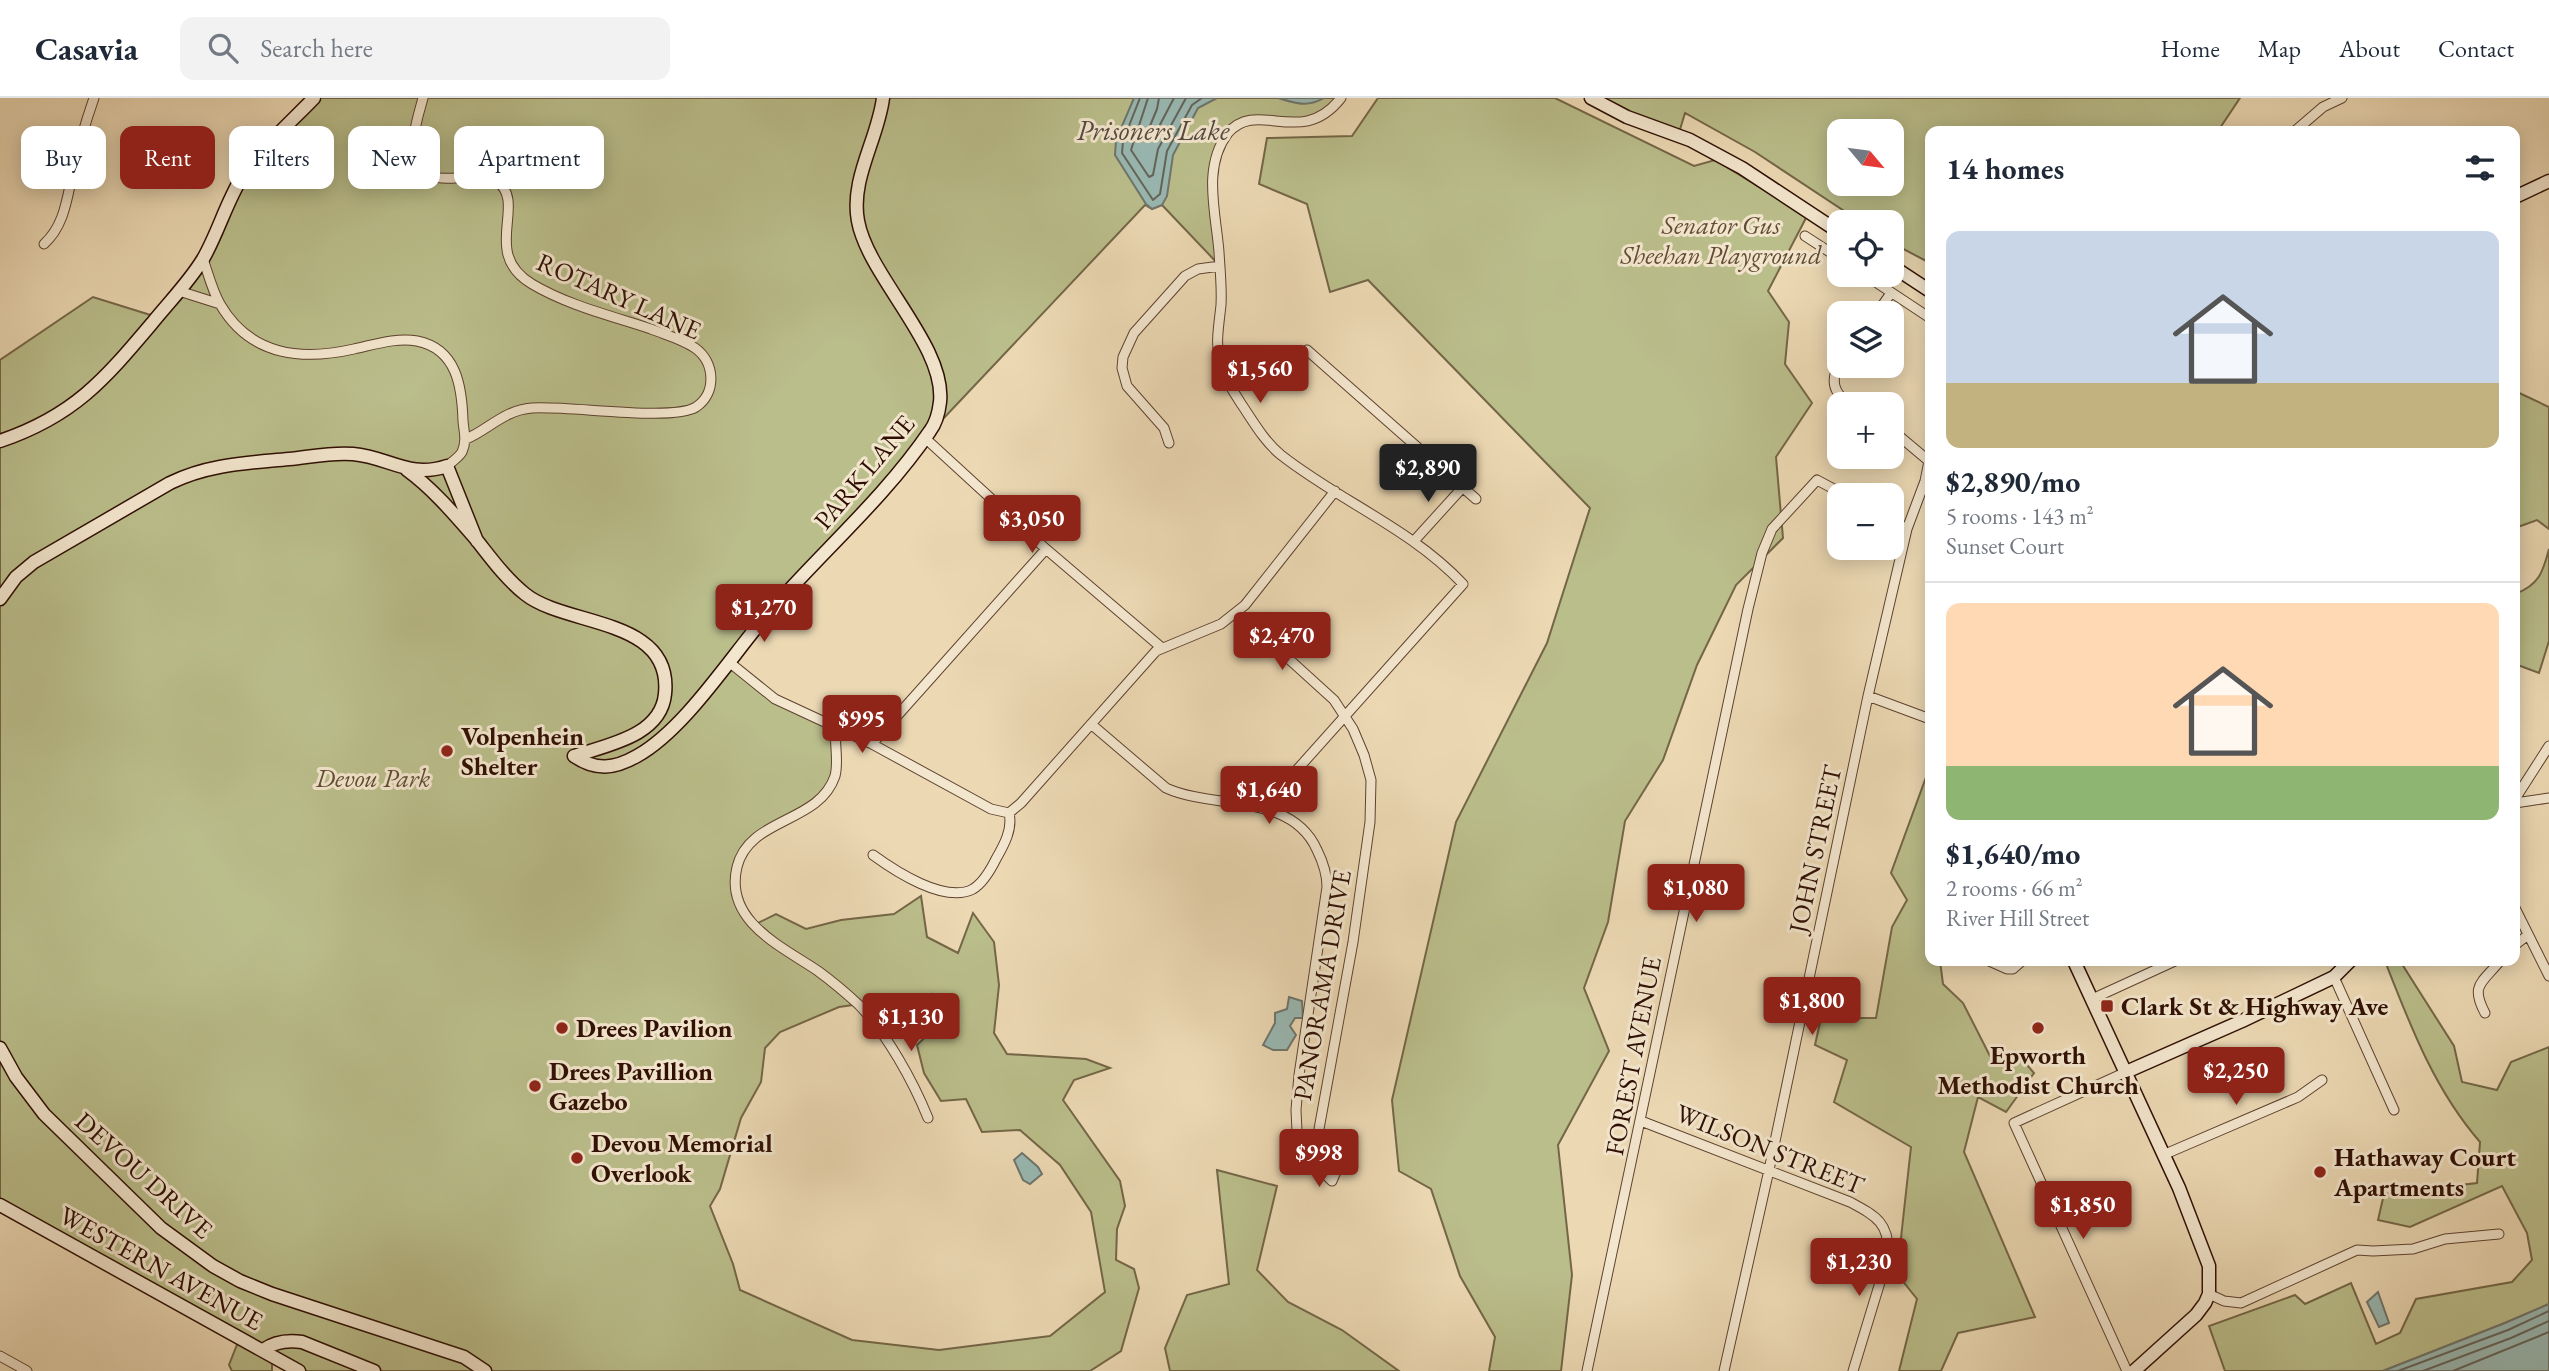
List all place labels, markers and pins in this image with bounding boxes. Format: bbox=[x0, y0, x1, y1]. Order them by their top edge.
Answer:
pin: $1,560 bbox=[1203, 345, 1317, 405]
pin: $2,890 bbox=[1371, 444, 1485, 504]
pin: $3,050 bbox=[975, 496, 1089, 555]
pin: $1,270 bbox=[707, 584, 821, 644]
pin: $2,470 bbox=[1225, 612, 1339, 672]
pin: $995 bbox=[821, 696, 903, 755]
place label: Volpenhein Shelter bbox=[461, 719, 584, 783]
marker: Volpenhein Shelter bbox=[439, 743, 455, 759]
pin: $1,640 bbox=[1212, 766, 1326, 826]
pin: $1,080 bbox=[1639, 864, 1753, 924]
pin: $1,800 bbox=[1755, 978, 1869, 1037]
place label: Clark St & Highway Ave bbox=[2121, 989, 2389, 1023]
pin: $1,130 bbox=[854, 993, 968, 1053]
marker: Clark St & Highway Ave bbox=[2099, 998, 2115, 1014]
place label: Drees Pavilion bbox=[576, 1011, 733, 1045]
marker: Drees Pavilion bbox=[554, 1020, 570, 1036]
marker: Epworth Methodist Church bbox=[2030, 1020, 2046, 1036]
place label: Epworth Methodist Church bbox=[1937, 1038, 2139, 1102]
pin: $2,250 bbox=[2179, 1048, 2293, 1107]
place label: Drees Pavillion Gazebo bbox=[549, 1054, 713, 1118]
marker: Drees Pavillion Gazebo bbox=[527, 1078, 543, 1094]
place label: Devou Memorial Overlook bbox=[591, 1126, 773, 1190]
pin: $998 bbox=[1278, 1130, 1360, 1189]
place label: Hathaway Court Apartments bbox=[2333, 1140, 2516, 1204]
marker: Devou Memorial Overlook bbox=[569, 1150, 585, 1166]
marker: Hathaway Court Apartments bbox=[2312, 1164, 2328, 1180]
pin: $1,850 bbox=[2026, 1182, 2140, 1241]
pin: $1,230 bbox=[1802, 1238, 1916, 1298]

